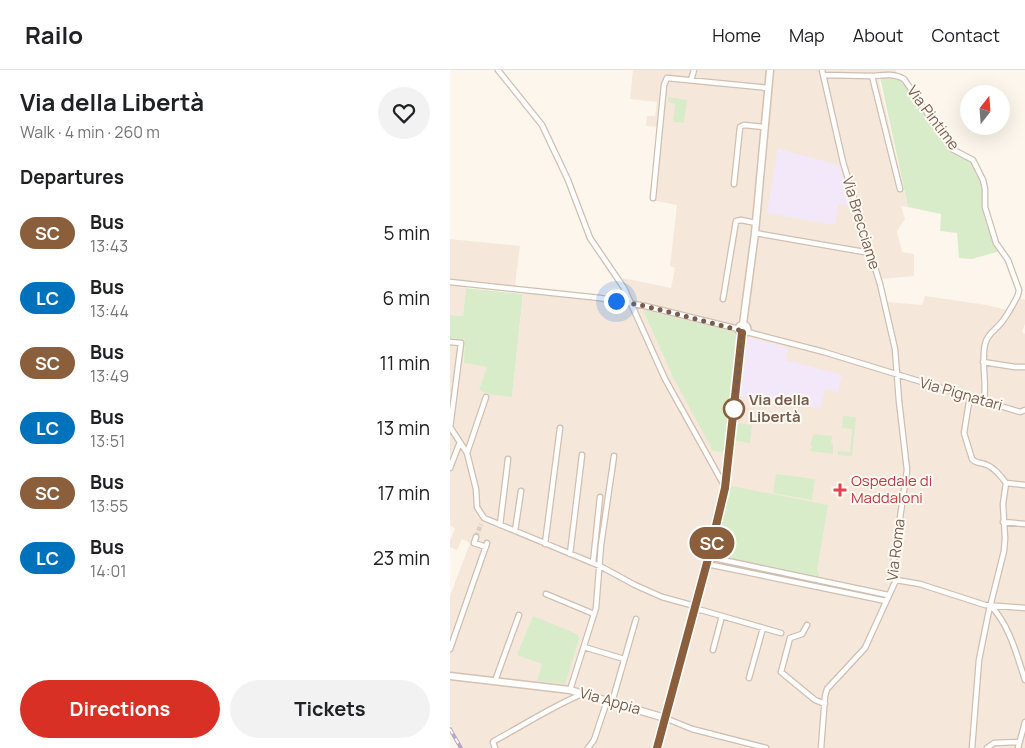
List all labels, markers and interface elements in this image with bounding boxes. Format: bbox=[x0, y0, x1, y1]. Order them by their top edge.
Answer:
text: Railo bbox=[25, 18, 83, 51]
text: Home bbox=[712, 23, 761, 47]
text: Map bbox=[789, 23, 825, 47]
text: About bbox=[853, 23, 903, 47]
text: Contact bbox=[931, 23, 1000, 47]
street label: Via Pintime bbox=[902, 81, 965, 155]
text: Via della Libertà bbox=[20, 85, 204, 118]
north arrow bbox=[960, 85, 1010, 135]
map controls bbox=[960, 85, 1010, 135]
button: heart bbox=[378, 87, 430, 139]
text: Walk · 4 min · 260 m bbox=[20, 121, 160, 143]
text: Departures bbox=[20, 164, 124, 190]
street label: Via Brecciame bbox=[837, 174, 886, 272]
text: Bus bbox=[90, 209, 124, 235]
text: 5 min bbox=[383, 220, 430, 246]
text: SC bbox=[35, 221, 60, 245]
text: 13:43 bbox=[90, 235, 128, 257]
text: Bus bbox=[90, 274, 124, 300]
text: 6 min bbox=[383, 285, 430, 311]
text: LC bbox=[36, 286, 59, 310]
your location bbox=[604, 289, 629, 314]
text: 13:44 bbox=[90, 300, 129, 322]
text: Bus bbox=[90, 339, 124, 365]
text: 11 min bbox=[380, 350, 430, 376]
text: SC bbox=[35, 351, 60, 375]
text: 13:49 bbox=[90, 365, 129, 387]
street label: Via Pignatari bbox=[917, 372, 1005, 415]
place label: Via della Libertà bbox=[749, 389, 810, 427]
marker: Via della Libertà bbox=[723, 398, 745, 420]
text: Bus bbox=[90, 404, 124, 430]
text: 13 min bbox=[376, 415, 430, 441]
text: LC bbox=[36, 416, 59, 440]
text: 13:51 bbox=[90, 430, 125, 452]
text: Bus bbox=[90, 469, 124, 495]
place label: Ospedale di Maddaloni bbox=[851, 470, 932, 508]
text: 17 min bbox=[377, 480, 430, 506]
text: SC bbox=[35, 481, 60, 505]
marker: Ospedale di Maddaloni bbox=[833, 483, 847, 497]
text: 13:55 bbox=[90, 495, 128, 517]
street label: Via Roma bbox=[881, 517, 910, 582]
line badge: SC bbox=[690, 527, 734, 559]
text: SC bbox=[699, 531, 725, 555]
text: Bus bbox=[90, 534, 124, 560]
text: 23 min bbox=[373, 545, 430, 571]
text: LC bbox=[36, 546, 59, 570]
text: 14:01 bbox=[90, 560, 126, 582]
button: Directions bbox=[20, 680, 220, 738]
button: Tickets bbox=[230, 680, 430, 738]
street label: Via Appia bbox=[577, 682, 643, 719]

